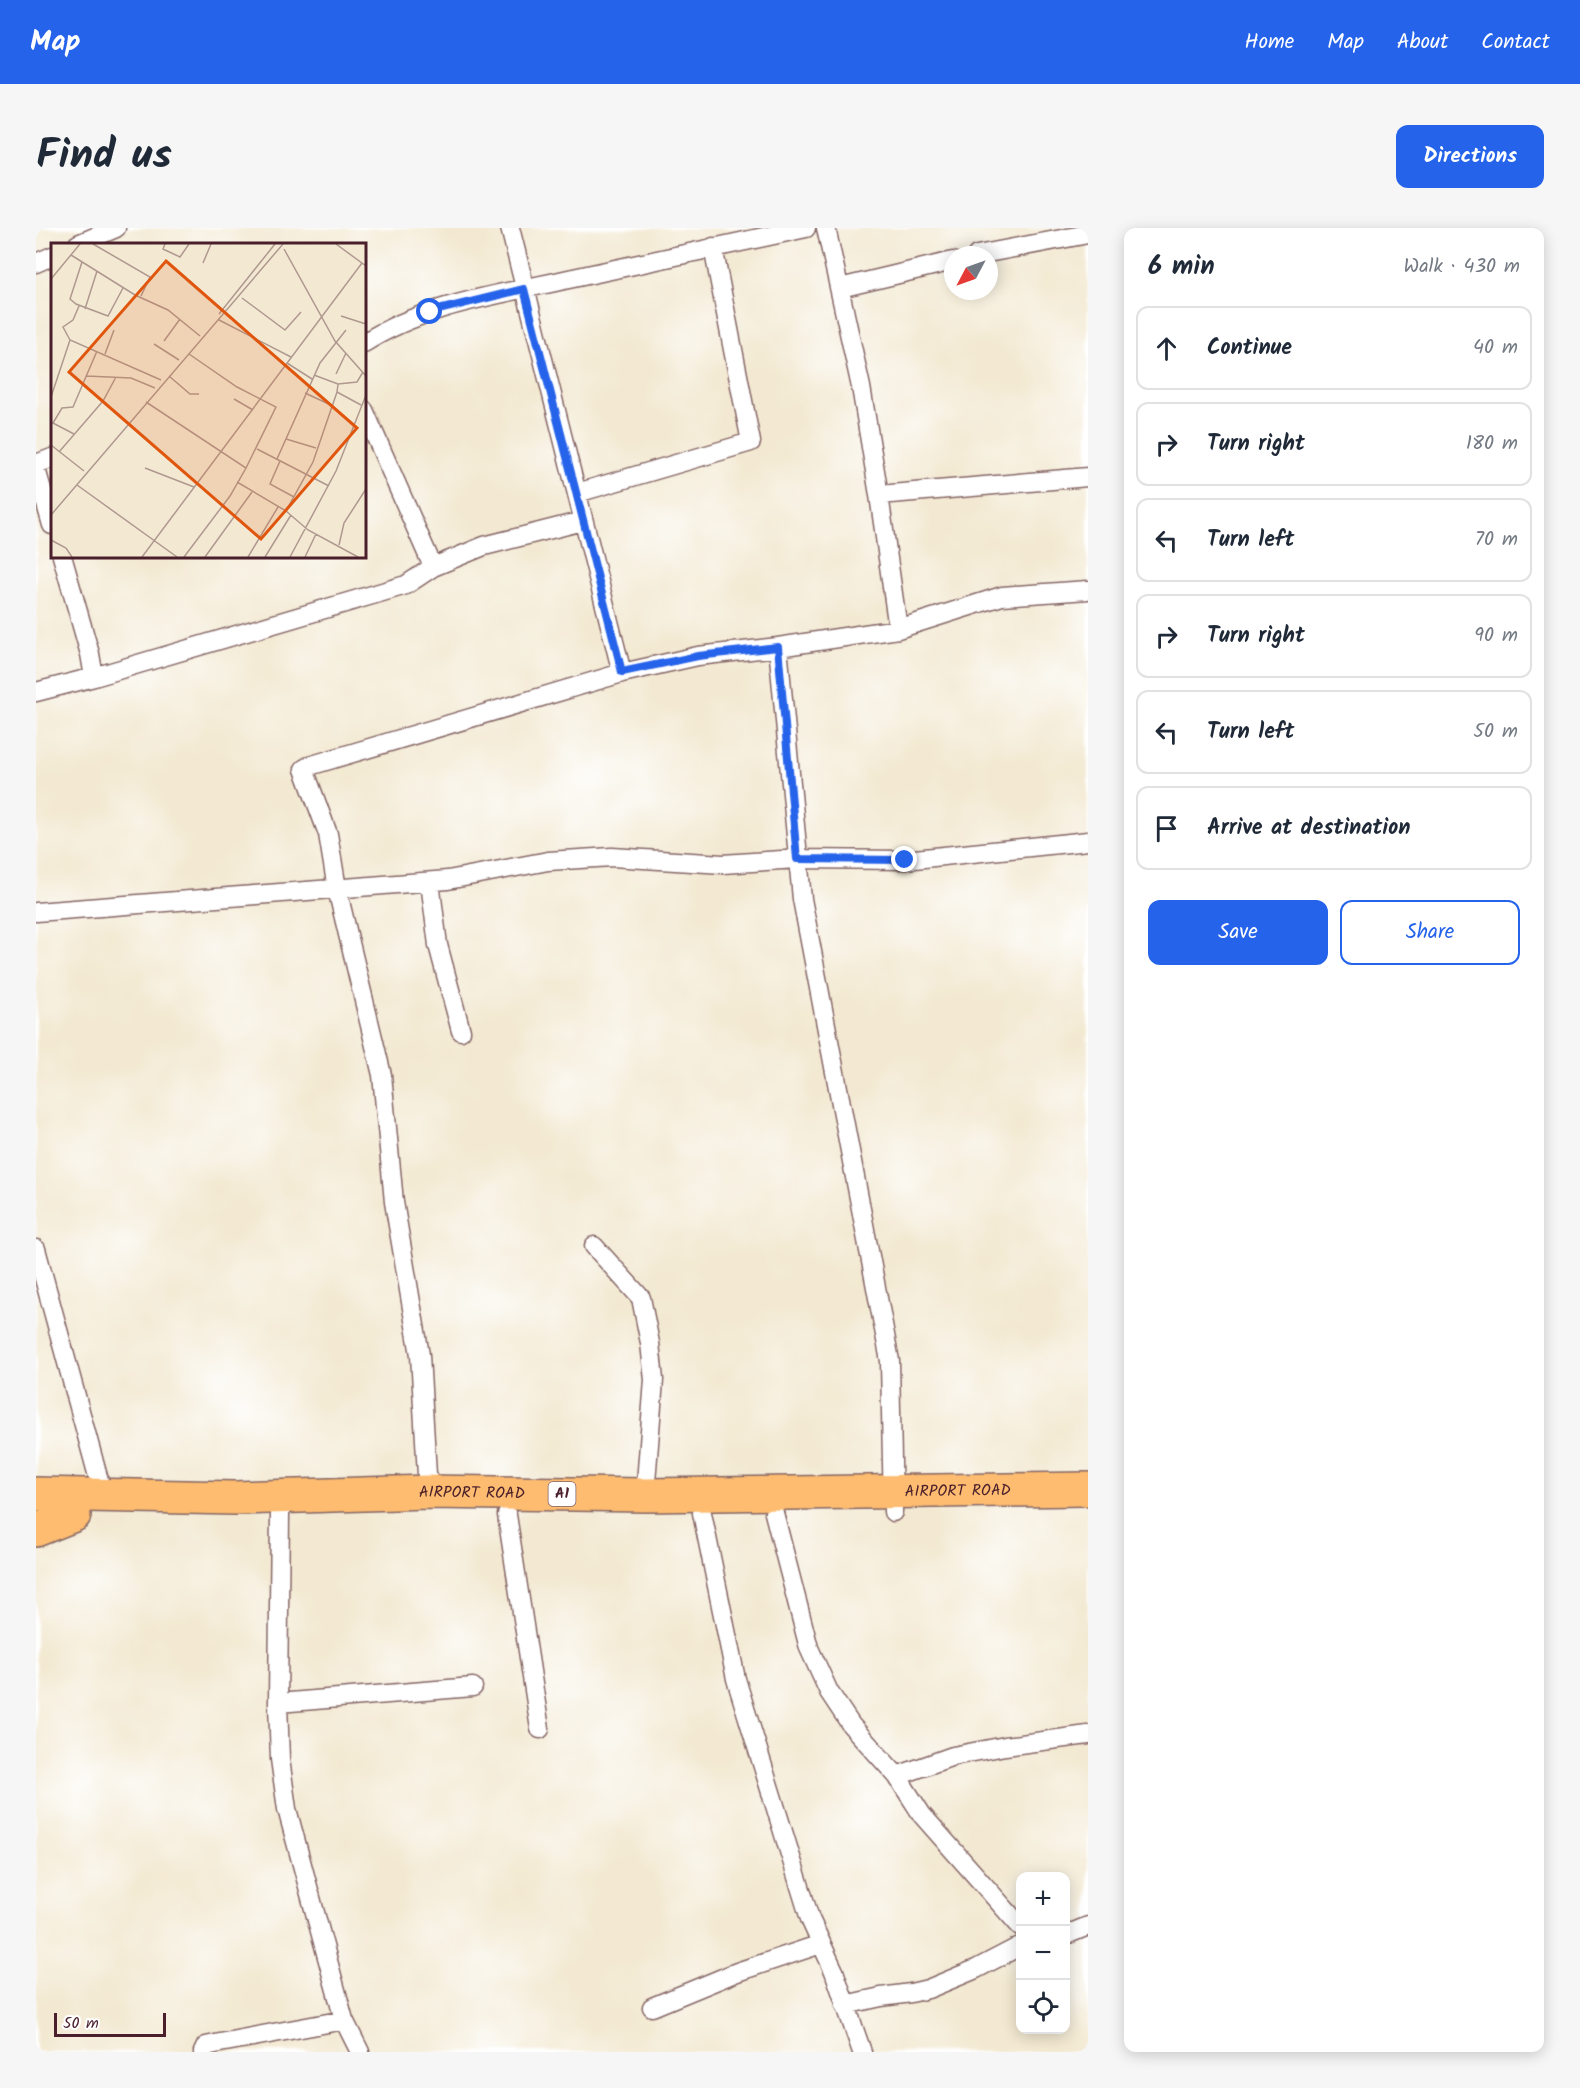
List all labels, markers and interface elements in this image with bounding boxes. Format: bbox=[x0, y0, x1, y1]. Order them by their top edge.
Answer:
text: Map bbox=[30, 20, 81, 65]
text: Home bbox=[1245, 26, 1294, 59]
text: Map bbox=[1327, 26, 1364, 59]
text: About bbox=[1397, 26, 1448, 59]
text: Contact bbox=[1481, 26, 1550, 59]
text: Find us bbox=[36, 123, 172, 190]
button: Directions bbox=[1396, 125, 1544, 188]
inset map bbox=[51, 243, 366, 558]
north arrow bbox=[944, 246, 998, 300]
text: 6 min bbox=[1148, 246, 1215, 288]
text: Walk · 430 m bbox=[1404, 251, 1520, 283]
route start bbox=[416, 298, 442, 324]
text: Continue bbox=[1207, 331, 1292, 366]
icon: ahead bbox=[1150, 332, 1183, 365]
text: 40 m bbox=[1473, 332, 1518, 364]
text: Turn right bbox=[1207, 427, 1305, 462]
icon: right bbox=[1150, 428, 1183, 461]
text: 180 m bbox=[1466, 428, 1518, 460]
text: Turn left bbox=[1207, 523, 1294, 558]
icon: left bbox=[1150, 524, 1183, 557]
text: 70 m bbox=[1475, 524, 1518, 556]
text: Turn right bbox=[1207, 619, 1305, 654]
icon: right bbox=[1150, 620, 1183, 653]
text: 90 m bbox=[1474, 620, 1518, 652]
text: Turn left bbox=[1207, 715, 1294, 750]
icon: left bbox=[1150, 716, 1183, 749]
text: 50 m bbox=[1473, 716, 1518, 748]
text: Arrive at destination bbox=[1207, 811, 1410, 846]
icon: arrive bbox=[1150, 812, 1183, 845]
route end bbox=[891, 846, 917, 872]
button: Save bbox=[1148, 900, 1328, 965]
button: Share bbox=[1340, 900, 1520, 965]
street label: AIRPORT ROAD bbox=[905, 1478, 1011, 1504]
street label: AIRPORT ROAD bbox=[418, 1479, 525, 1506]
road number: A1 bbox=[548, 1482, 576, 1506]
map controls bbox=[1016, 1872, 1070, 2034]
button: + bbox=[1016, 1872, 1070, 1926]
button: − bbox=[1016, 1926, 1070, 1980]
button: locate bbox=[1016, 1980, 1070, 2034]
scale bar bbox=[54, 2010, 166, 2038]
text: 50 m bbox=[63, 2011, 99, 2036]

